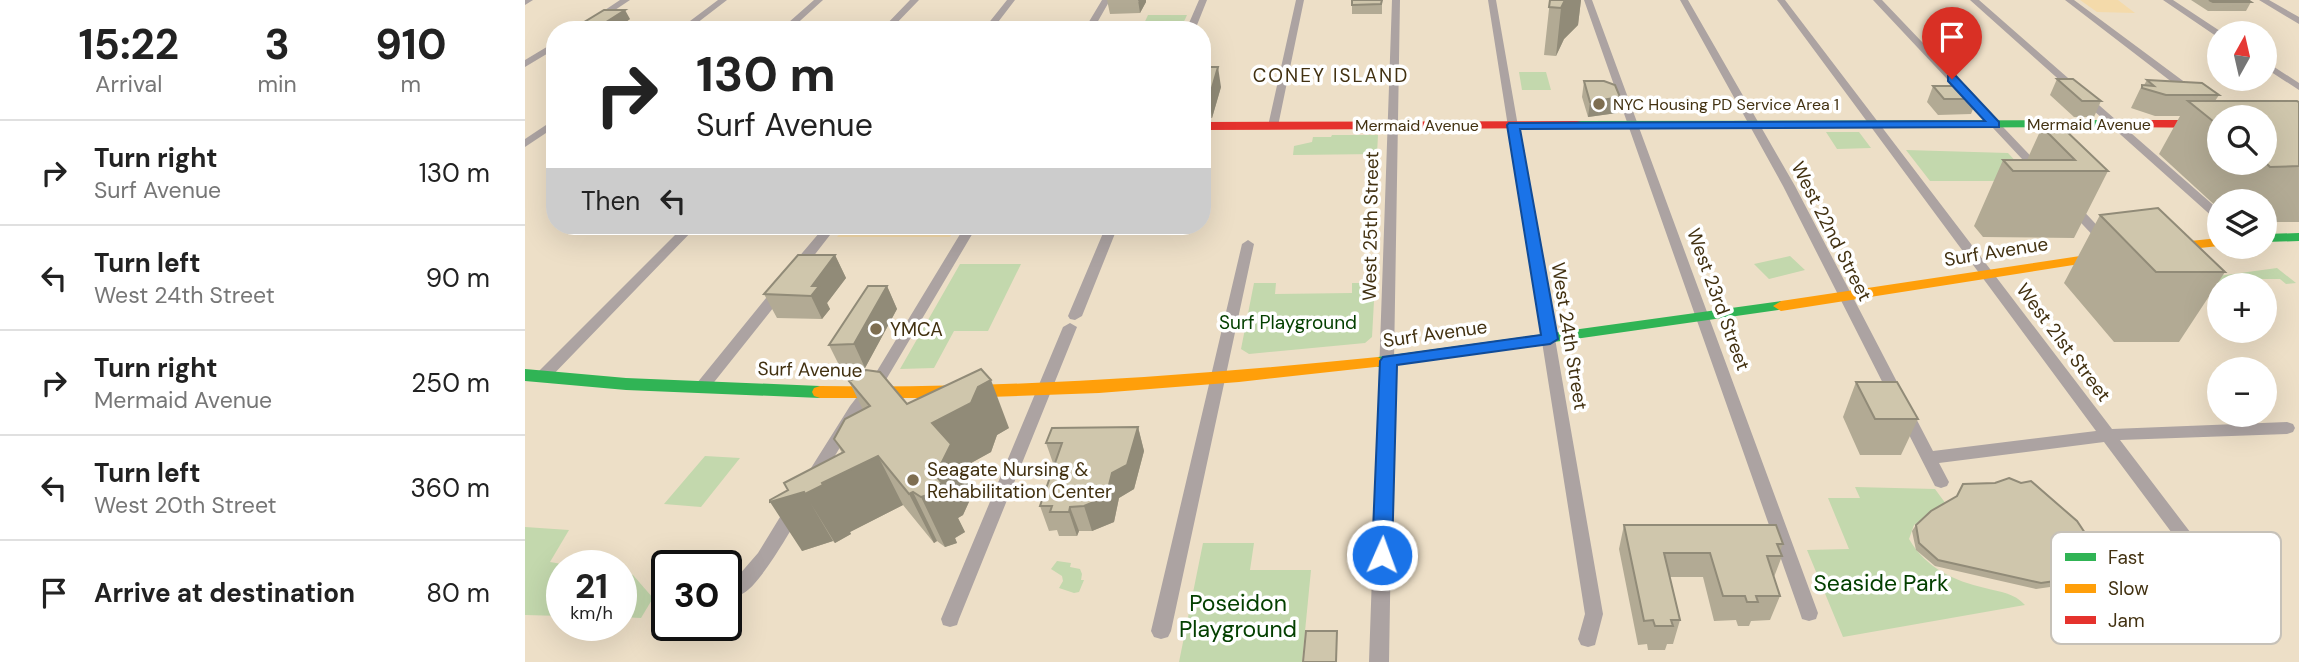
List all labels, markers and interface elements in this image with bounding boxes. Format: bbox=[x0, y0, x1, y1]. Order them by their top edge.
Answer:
pin bbox=[1922, 7, 1982, 79]
text: 15:22 bbox=[78, 17, 179, 72]
text: 3 bbox=[264, 17, 290, 72]
text: 910 bbox=[375, 17, 446, 72]
icon: arrive bbox=[1933, 18, 1971, 56]
north arrow bbox=[2207, 21, 2277, 91]
map controls bbox=[2207, 21, 2277, 427]
text: 130 m bbox=[696, 42, 836, 106]
icon: right bbox=[581, 49, 672, 140]
district label: CONEY ISLAND bbox=[1253, 63, 1409, 88]
text: Arrival bbox=[95, 69, 162, 99]
text: min bbox=[258, 69, 297, 99]
text: m bbox=[401, 69, 421, 99]
place label: NYC Housing PD Service Area 1 bbox=[1613, 94, 1839, 115]
marker: NYC Housing PD Service Area 1 bbox=[1591, 96, 1607, 112]
text: Surf Avenue bbox=[696, 104, 873, 146]
button: search bbox=[2207, 105, 2277, 175]
street label: Mermaid Avenue bbox=[2027, 114, 2151, 135]
street label: Mermaid Avenue bbox=[1355, 115, 1479, 136]
text: Turn right bbox=[94, 141, 218, 175]
street label: West 25th Street bbox=[1357, 151, 1384, 301]
icon: right bbox=[35, 154, 73, 192]
text: 130 m bbox=[419, 156, 490, 190]
street label: West 22nd Street bbox=[1786, 157, 1878, 305]
text: Surf Avenue bbox=[94, 175, 221, 205]
icon: left bbox=[654, 182, 692, 220]
text: Then bbox=[581, 184, 640, 218]
button: layers bbox=[2207, 189, 2277, 259]
street label: West 23rd Street bbox=[1681, 225, 1756, 374]
street label: Surf Avenue bbox=[1942, 231, 2050, 272]
text: Turn left bbox=[94, 246, 201, 280]
icon: left bbox=[35, 259, 73, 297]
street label: West 24th Street bbox=[1545, 260, 1594, 412]
text: 90 m bbox=[426, 261, 490, 295]
button: + bbox=[2207, 273, 2277, 343]
street label: West 21st Street bbox=[2011, 278, 2116, 407]
text: West 24th Street bbox=[94, 280, 275, 310]
park label: Surf Playground bbox=[1219, 310, 1357, 335]
street label: Surf Avenue bbox=[1381, 314, 1489, 353]
place label: YMCA bbox=[890, 317, 943, 342]
marker: YMCA bbox=[868, 321, 884, 337]
text: Turn right bbox=[94, 351, 218, 385]
street label: Surf Avenue bbox=[757, 356, 863, 383]
button: − bbox=[2207, 357, 2277, 427]
icon: right bbox=[35, 364, 73, 402]
text: 250 m bbox=[411, 366, 490, 400]
text: Mermaid Avenue bbox=[94, 385, 272, 415]
text: Turn left bbox=[94, 456, 201, 490]
place label: Seagate Nursing & Rehabilitation Center bbox=[927, 457, 1112, 504]
icon: left bbox=[35, 469, 73, 507]
text: 360 m bbox=[410, 471, 490, 505]
marker: Seagate Nursing & Rehabilitation Center bbox=[905, 472, 921, 488]
text: West 20th Street bbox=[94, 490, 277, 520]
position arrow bbox=[1345, 518, 1419, 592]
legend bbox=[2051, 532, 2281, 644]
text: Fast bbox=[2108, 545, 2144, 570]
speed limit sign: 30 bbox=[651, 550, 742, 641]
text: 21 bbox=[575, 563, 608, 609]
park label: Seaside Park bbox=[1813, 568, 1949, 598]
icon: arrive bbox=[35, 574, 73, 612]
text: Arrive at destination bbox=[94, 576, 355, 610]
text: 80 m bbox=[426, 576, 490, 610]
text: Slow bbox=[2108, 576, 2149, 601]
park label: Poseidon Playground bbox=[1179, 588, 1297, 644]
text: km/h bbox=[570, 601, 613, 625]
text: Jam bbox=[2108, 608, 2145, 633]

